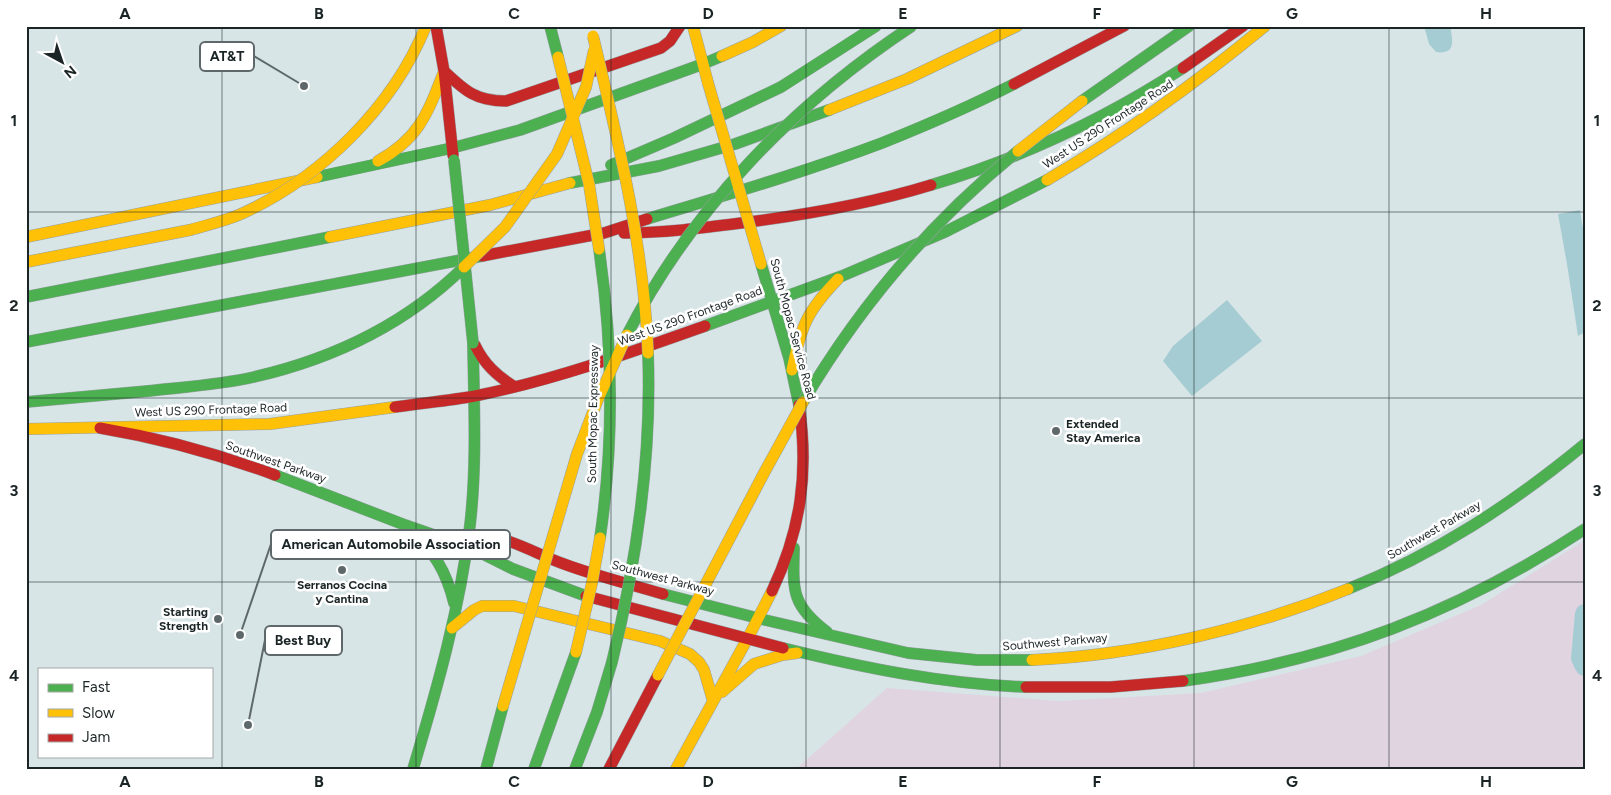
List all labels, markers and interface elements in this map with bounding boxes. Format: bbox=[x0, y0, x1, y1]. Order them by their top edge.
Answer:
text: A bbox=[119, 4, 131, 23]
text: B bbox=[314, 4, 324, 23]
text: C bbox=[508, 4, 520, 23]
text: D bbox=[702, 4, 714, 23]
text: E bbox=[898, 4, 908, 23]
text: F bbox=[1093, 4, 1102, 23]
text: G bbox=[1286, 4, 1298, 23]
text: H bbox=[1480, 4, 1492, 23]
north arrow bbox=[38, 38, 88, 88]
callout: AT&T bbox=[200, 42, 254, 71]
text: AT&T bbox=[210, 48, 244, 65]
text: N bbox=[60, 62, 80, 82]
street label: West US 290 Frontage Road bbox=[1040, 77, 1176, 171]
text: 1 bbox=[11, 111, 17, 130]
text: 1 bbox=[1594, 111, 1600, 130]
street label: South Mopac Service Road bbox=[767, 257, 819, 401]
street label: West US 290 Frontage Road bbox=[616, 283, 764, 349]
text: 2 bbox=[9, 296, 19, 315]
text: 2 bbox=[1592, 296, 1602, 315]
street label: South Mopac Expressway bbox=[585, 344, 601, 483]
street label: West US 290 Frontage Road bbox=[135, 400, 287, 420]
place label: Extended Stay America bbox=[1066, 417, 1140, 445]
marker: Extended Stay America bbox=[1050, 425, 1062, 437]
street label: Southwest Parkway bbox=[224, 438, 329, 486]
text: 3 bbox=[10, 481, 19, 500]
text: 3 bbox=[1593, 481, 1602, 500]
street label: Southwest Parkway bbox=[1385, 497, 1484, 562]
callout: American Automobile Association bbox=[271, 530, 510, 559]
text: American Automobile Association bbox=[281, 536, 501, 553]
street label: Southwest Parkway bbox=[610, 558, 716, 599]
marker: Serranos Cocina y Cantina bbox=[336, 564, 348, 576]
place label: Serranos Cocina y Cantina bbox=[297, 578, 387, 606]
place label: Starting Strength bbox=[159, 605, 208, 633]
marker: Starting Strength bbox=[212, 613, 224, 625]
callout: Best Buy bbox=[265, 626, 342, 655]
street label: Southwest Parkway bbox=[1002, 630, 1109, 654]
text: Best Buy bbox=[275, 632, 332, 649]
text: 4 bbox=[9, 666, 19, 685]
text: 4 bbox=[1592, 666, 1602, 685]
legend bbox=[38, 668, 212, 758]
text: Fast bbox=[82, 678, 111, 696]
text: Slow bbox=[82, 704, 115, 722]
text: Jam bbox=[82, 728, 110, 746]
text: A bbox=[119, 772, 131, 791]
text: B bbox=[314, 772, 324, 791]
text: C bbox=[508, 772, 520, 791]
text: D bbox=[702, 772, 714, 791]
text: E bbox=[898, 772, 908, 791]
text: F bbox=[1093, 772, 1102, 791]
text: G bbox=[1286, 772, 1298, 791]
text: H bbox=[1480, 772, 1492, 791]

